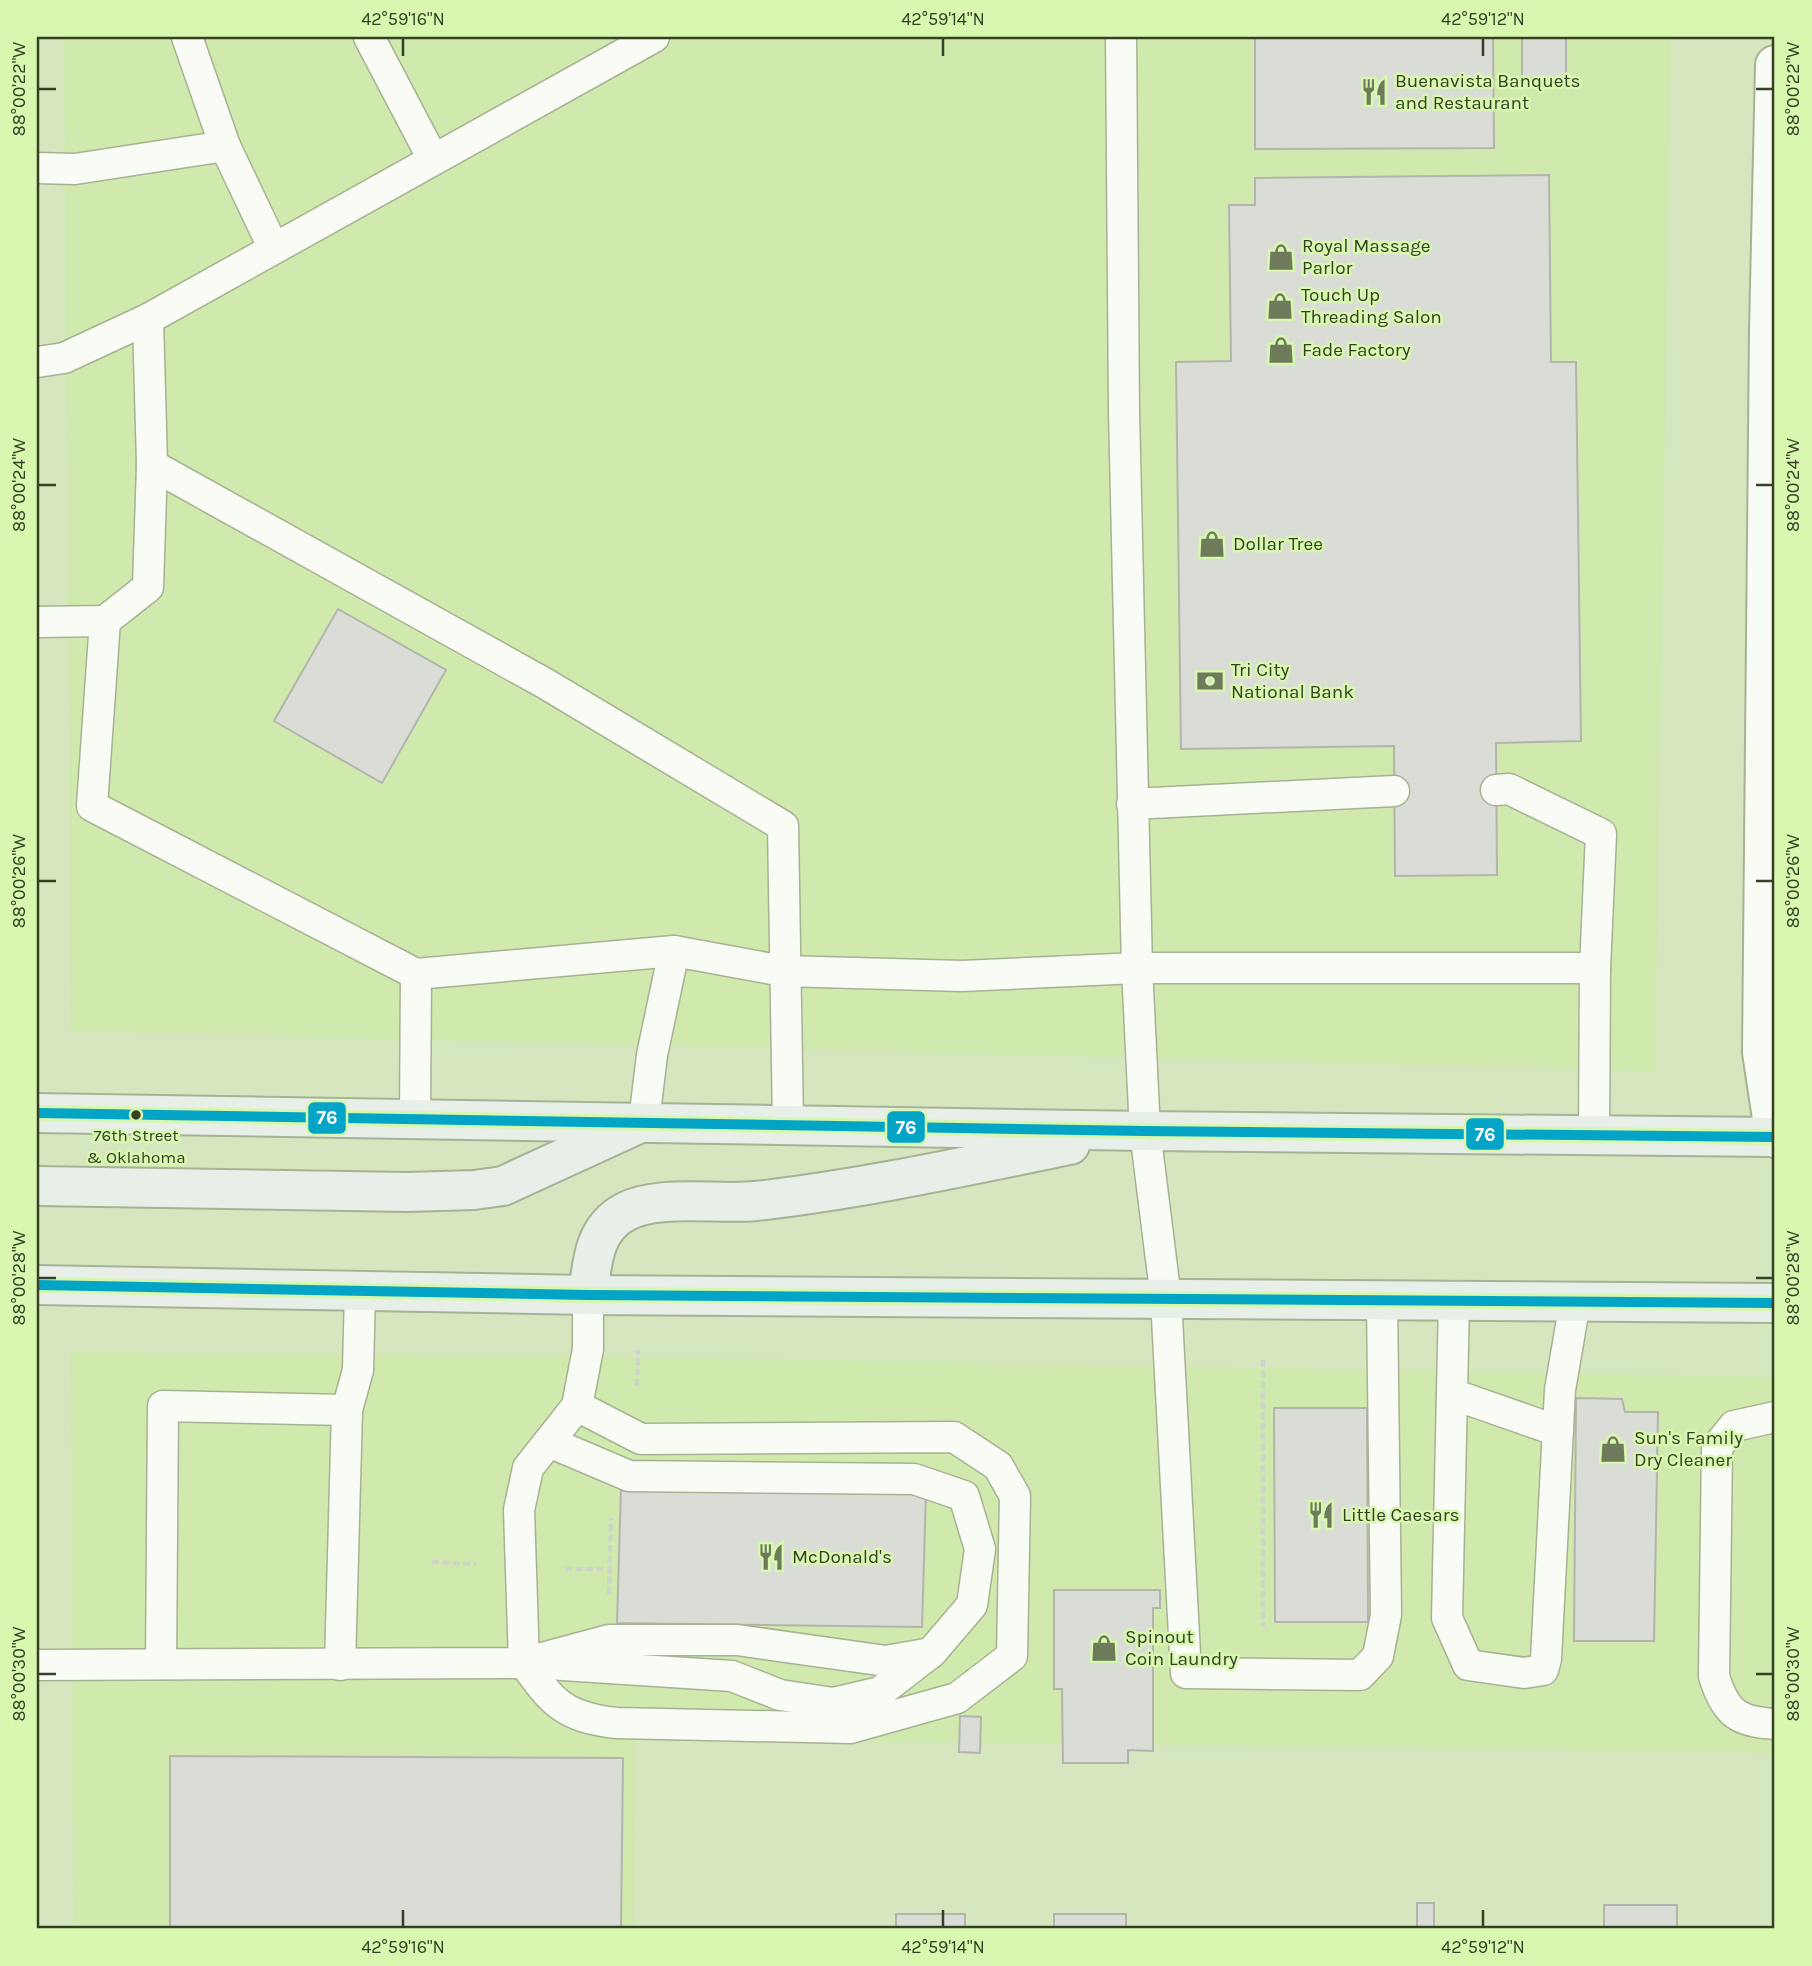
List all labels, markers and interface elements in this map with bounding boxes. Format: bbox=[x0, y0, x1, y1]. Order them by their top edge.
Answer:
text: 42°59'16"N bbox=[361, 8, 445, 30]
text: 42°59'14"N bbox=[901, 8, 985, 30]
text: 42°59'12"N bbox=[1441, 8, 1525, 30]
text: 88°00'22"W bbox=[8, 42, 30, 136]
text: 88°00'22"W bbox=[1782, 42, 1804, 136]
place label: Buenavista Banquets and Restaurant bbox=[1395, 70, 1581, 114]
restaurant icon: Buenavista Banquets and Restaurant bbox=[1359, 77, 1389, 107]
place label: Royal Massage Parlor bbox=[1302, 235, 1431, 279]
shop icon: Royal Massage Parlor bbox=[1266, 242, 1296, 272]
place label: Touch Up Threading Salon bbox=[1301, 284, 1442, 328]
shop icon: Touch Up Threading Salon bbox=[1265, 291, 1295, 321]
shop icon: Fade Factory bbox=[1266, 335, 1296, 365]
place label: Fade Factory bbox=[1302, 339, 1411, 361]
text: 88°00'24"W bbox=[8, 438, 30, 532]
text: 88°00'24"W bbox=[1782, 438, 1804, 532]
shop icon: Dollar Tree bbox=[1197, 529, 1227, 559]
place label: Dollar Tree bbox=[1233, 533, 1323, 555]
place label: Tri City National Bank bbox=[1231, 659, 1354, 703]
bank icon: Tri City National Bank bbox=[1195, 666, 1225, 696]
text: 88°00'26"W bbox=[8, 834, 30, 928]
text: 88°00'26"W bbox=[1782, 834, 1804, 928]
line badge: 76 bbox=[307, 1101, 347, 1135]
text: 76 bbox=[317, 1107, 338, 1129]
marker: 76th Street & Oklahoma bbox=[129, 1108, 143, 1122]
line badge: 76 bbox=[886, 1110, 926, 1144]
text: 76 bbox=[896, 1117, 917, 1139]
line badge: 76 bbox=[1465, 1117, 1505, 1151]
text: 76 bbox=[1475, 1124, 1496, 1146]
place label: 76th Street & Oklahoma bbox=[86, 1125, 186, 1167]
text: 88°00'28"W bbox=[8, 1230, 30, 1326]
text: 88°00'28"W bbox=[1782, 1230, 1804, 1326]
place label: Sun's Family Dry Cleaner bbox=[1634, 1427, 1743, 1471]
shop icon: Sun's Family Dry Cleaner bbox=[1598, 1434, 1628, 1464]
restaurant icon: Little Caesars bbox=[1306, 1500, 1336, 1530]
place label: Little Caesars bbox=[1342, 1504, 1460, 1526]
restaurant icon: McDonald's bbox=[756, 1542, 786, 1572]
place label: McDonald's bbox=[792, 1546, 892, 1568]
place label: Spinout Coin Laundry bbox=[1125, 1626, 1238, 1670]
text: 88°00'30"W bbox=[8, 1627, 30, 1721]
text: 88°00'30"W bbox=[1782, 1627, 1804, 1721]
shop icon: Spinout Coin Laundry bbox=[1089, 1633, 1119, 1663]
text: 42°59'16"N bbox=[361, 1936, 445, 1958]
text: 42°59'14"N bbox=[901, 1936, 985, 1958]
text: 42°59'12"N bbox=[1441, 1936, 1525, 1958]

